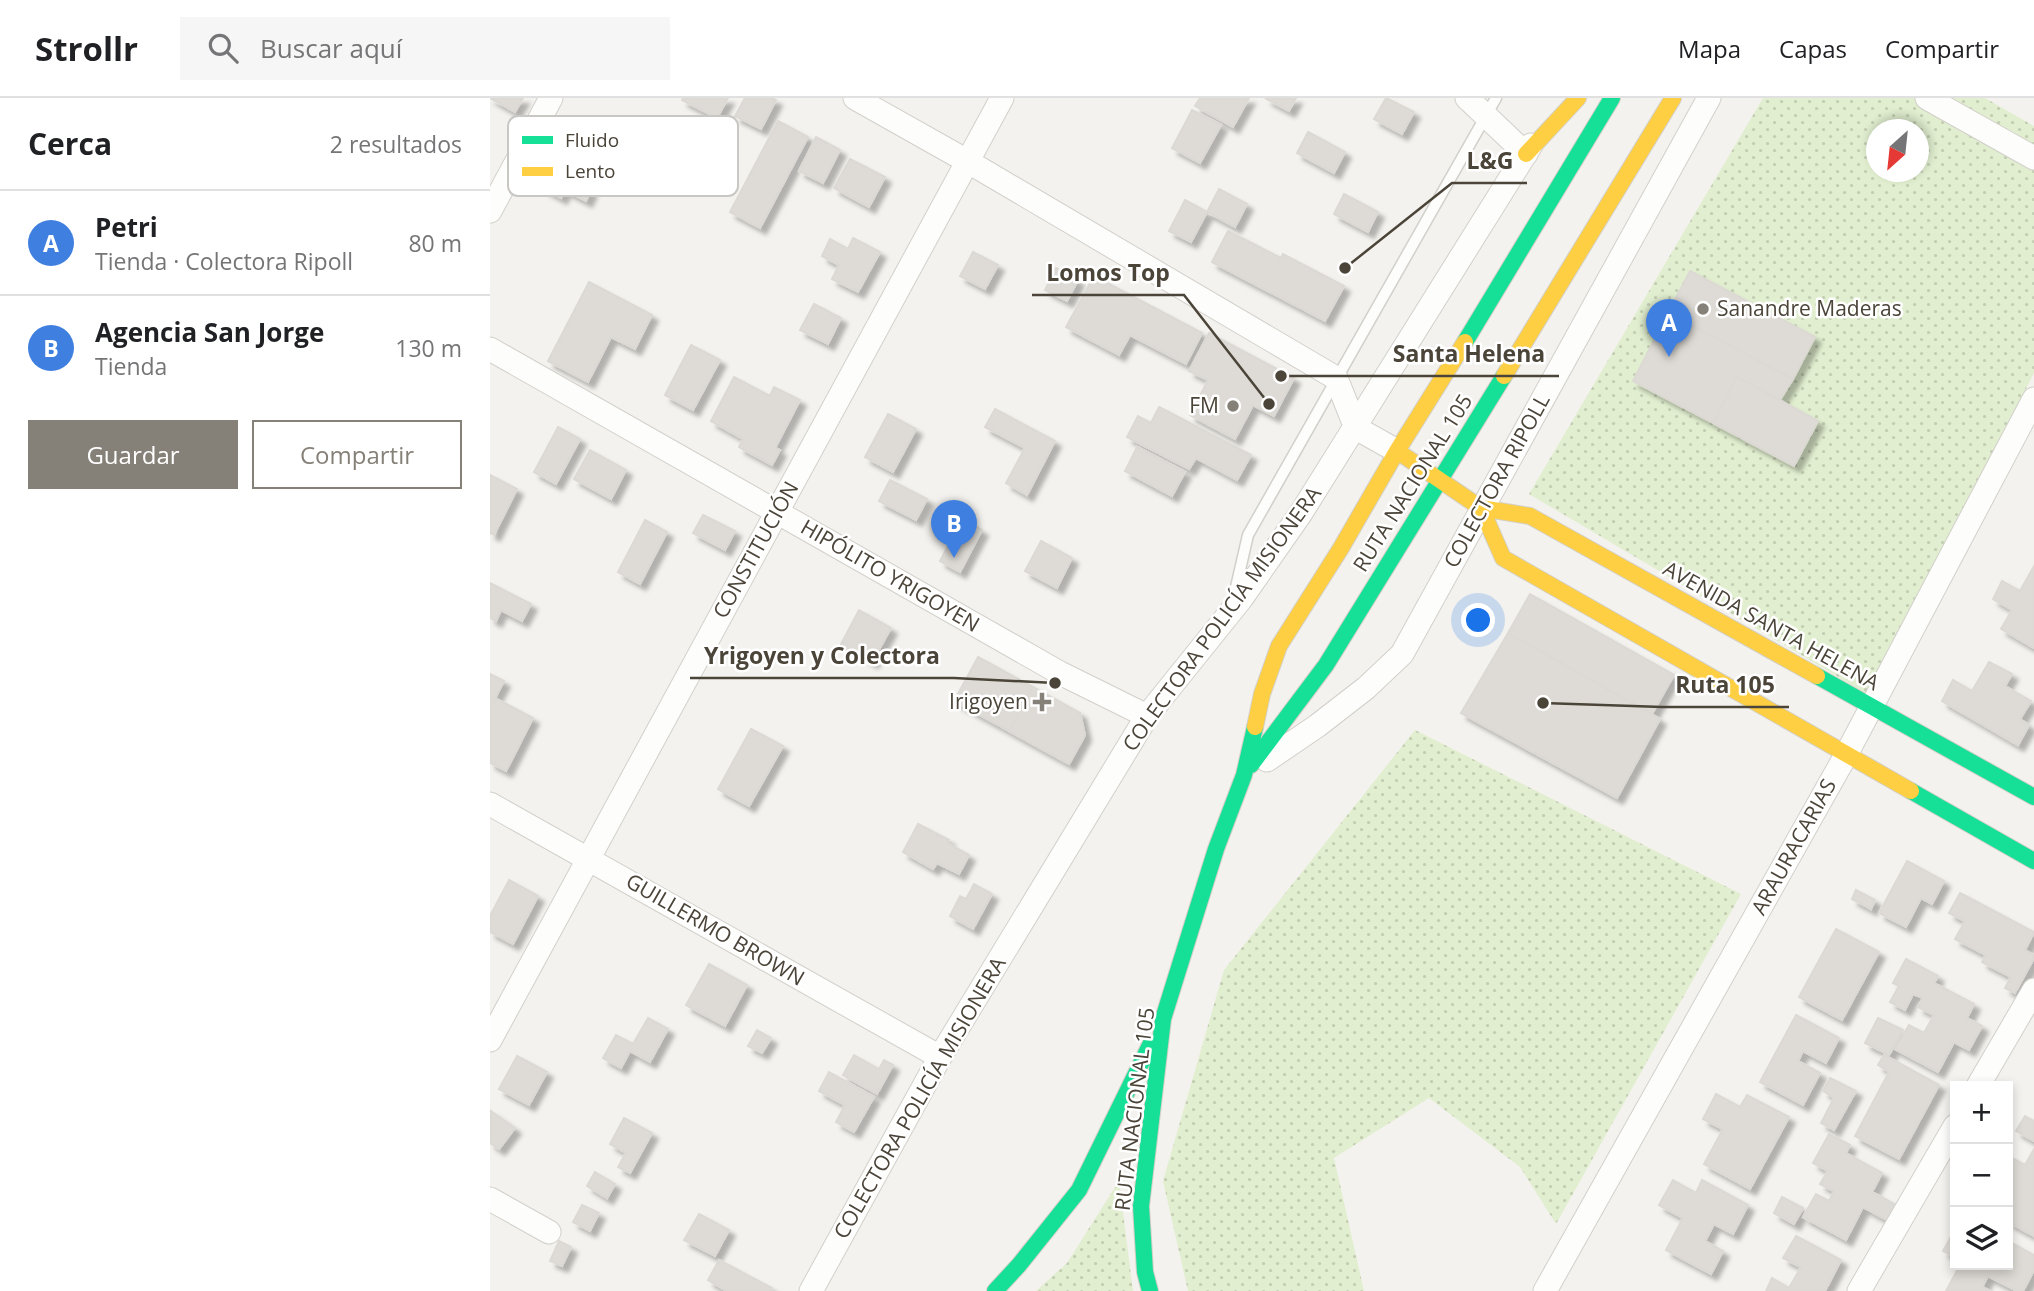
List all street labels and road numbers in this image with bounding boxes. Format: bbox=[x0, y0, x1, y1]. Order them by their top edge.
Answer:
street label: RUTA NACIONAL 105 bbox=[1346, 388, 1478, 577]
street label: COLECTORA RIPOLL bbox=[1437, 389, 1556, 572]
street label: CONSTITUCIÓN bbox=[706, 476, 804, 623]
street label: COLECTORA POLICÍA MISIONERA bbox=[1116, 480, 1327, 756]
street label: HIPÓLITO YRIGOYEN bbox=[796, 513, 985, 638]
street label: AVENIDA SANTA HELENA bbox=[1658, 554, 1885, 697]
street label: ARAURACARIAS bbox=[1744, 774, 1842, 919]
street label: GUILLERMO BROWN bbox=[621, 867, 810, 992]
street label: COLECTORA POLICÍA MISIONERA bbox=[827, 951, 1012, 1243]
street label: RUTA NACIONAL 105 bbox=[1108, 1006, 1160, 1212]

